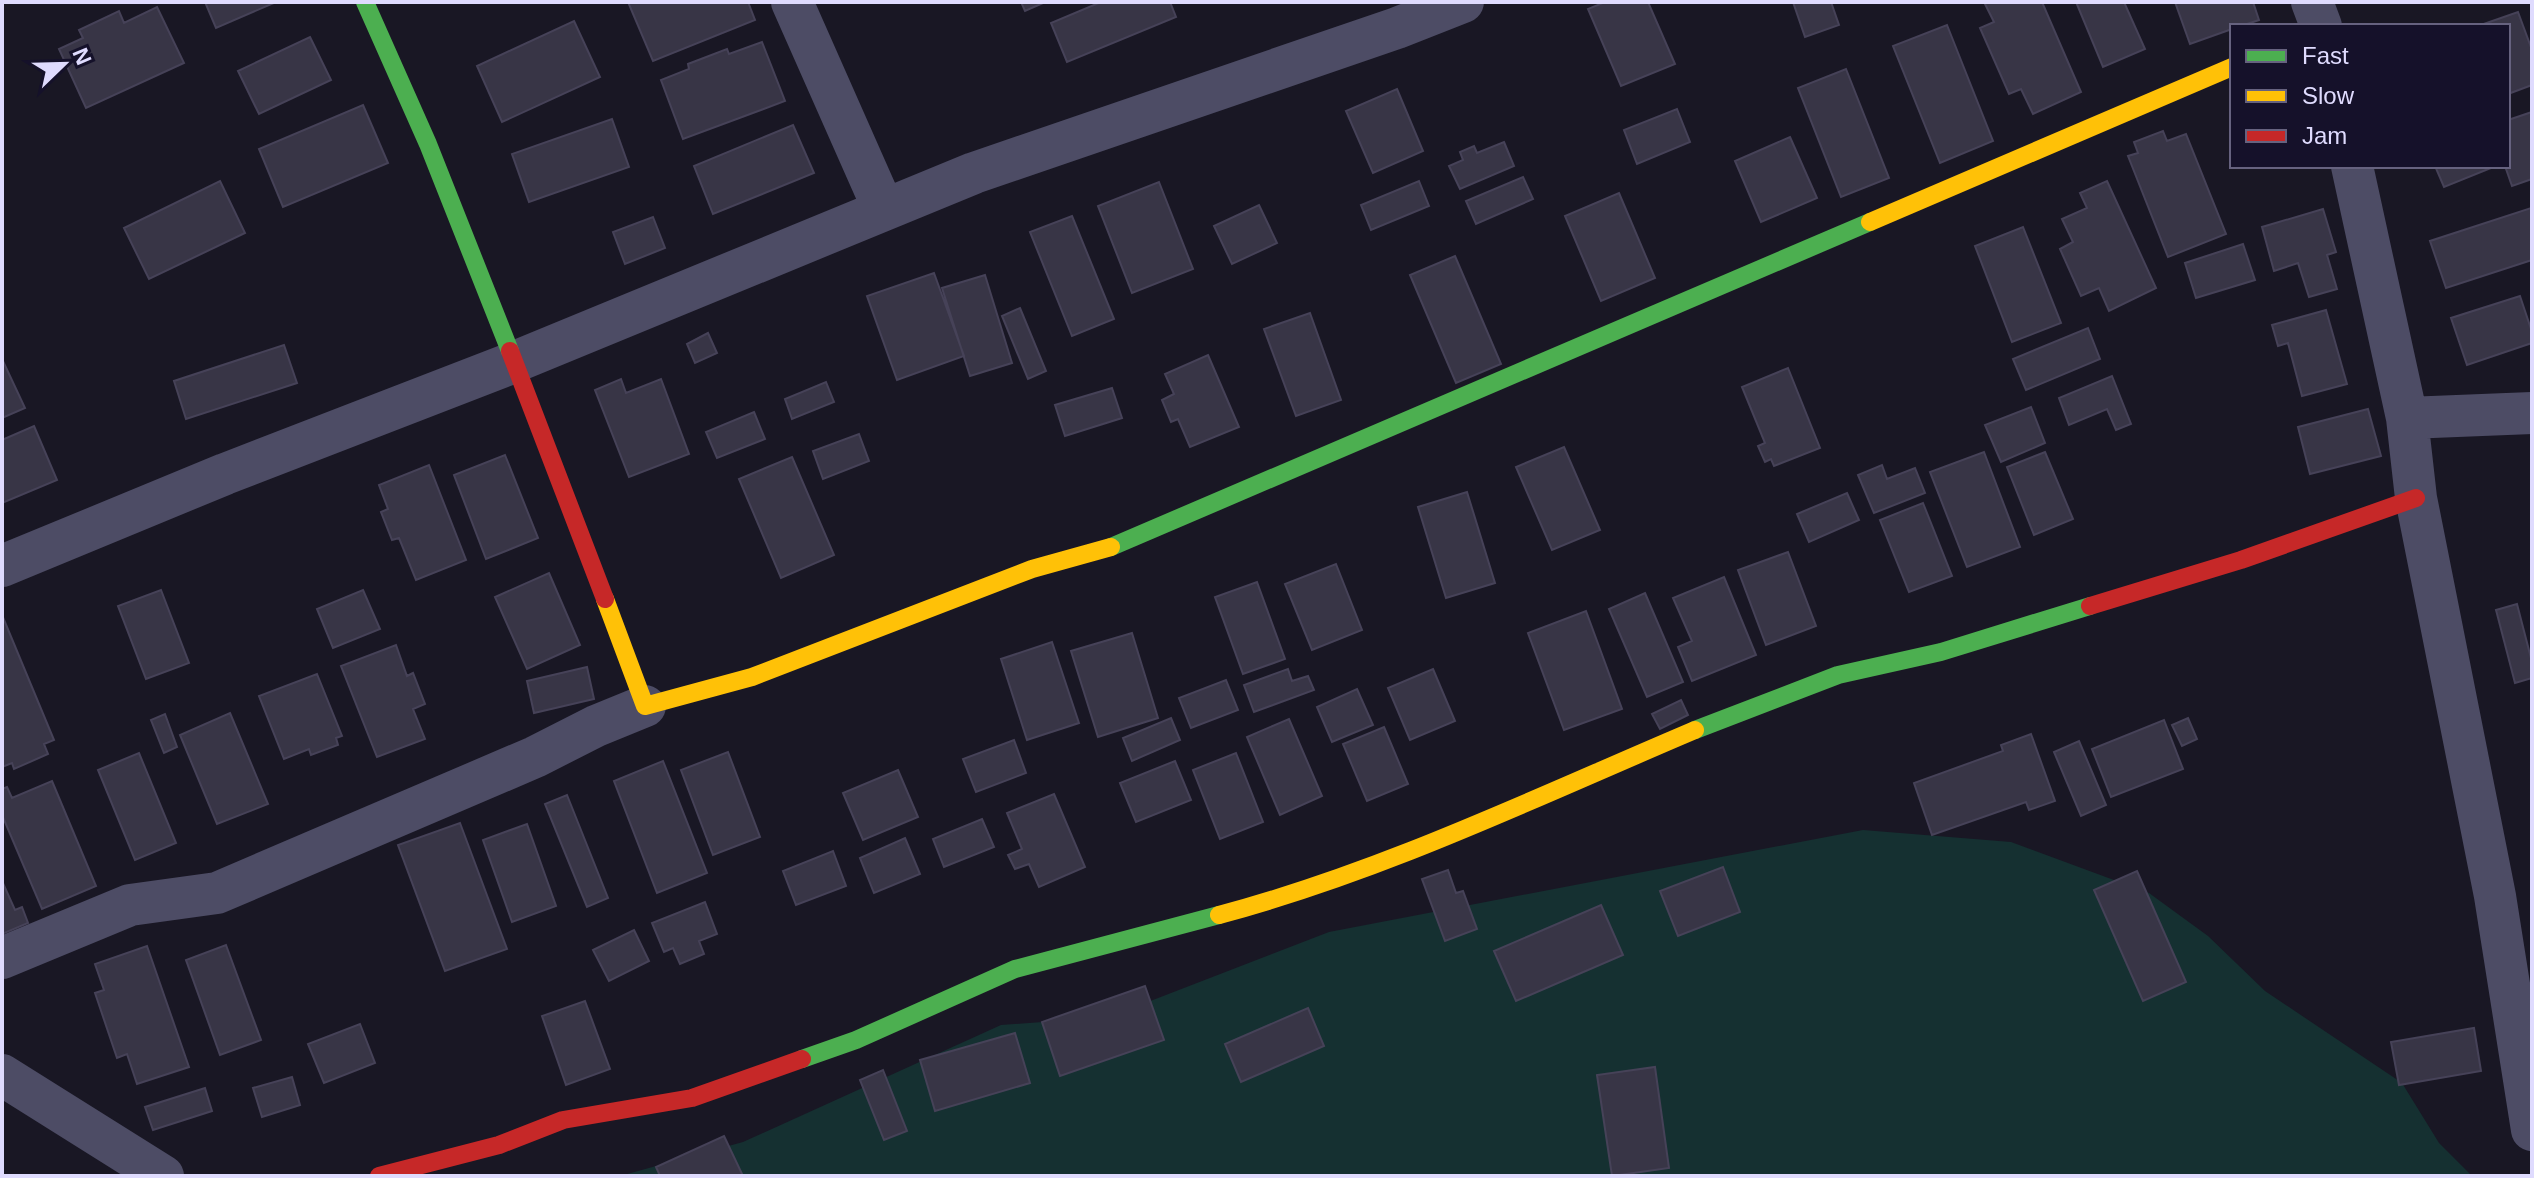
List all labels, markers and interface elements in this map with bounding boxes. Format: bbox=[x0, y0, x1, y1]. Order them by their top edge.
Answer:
north arrow bbox=[24, 24, 104, 104]
legend bbox=[2230, 24, 2510, 168]
text: Fast bbox=[2302, 42, 2349, 69]
text: N bbox=[67, 44, 97, 69]
text: Slow bbox=[2302, 82, 2355, 109]
text: Jam bbox=[2302, 122, 2347, 149]

